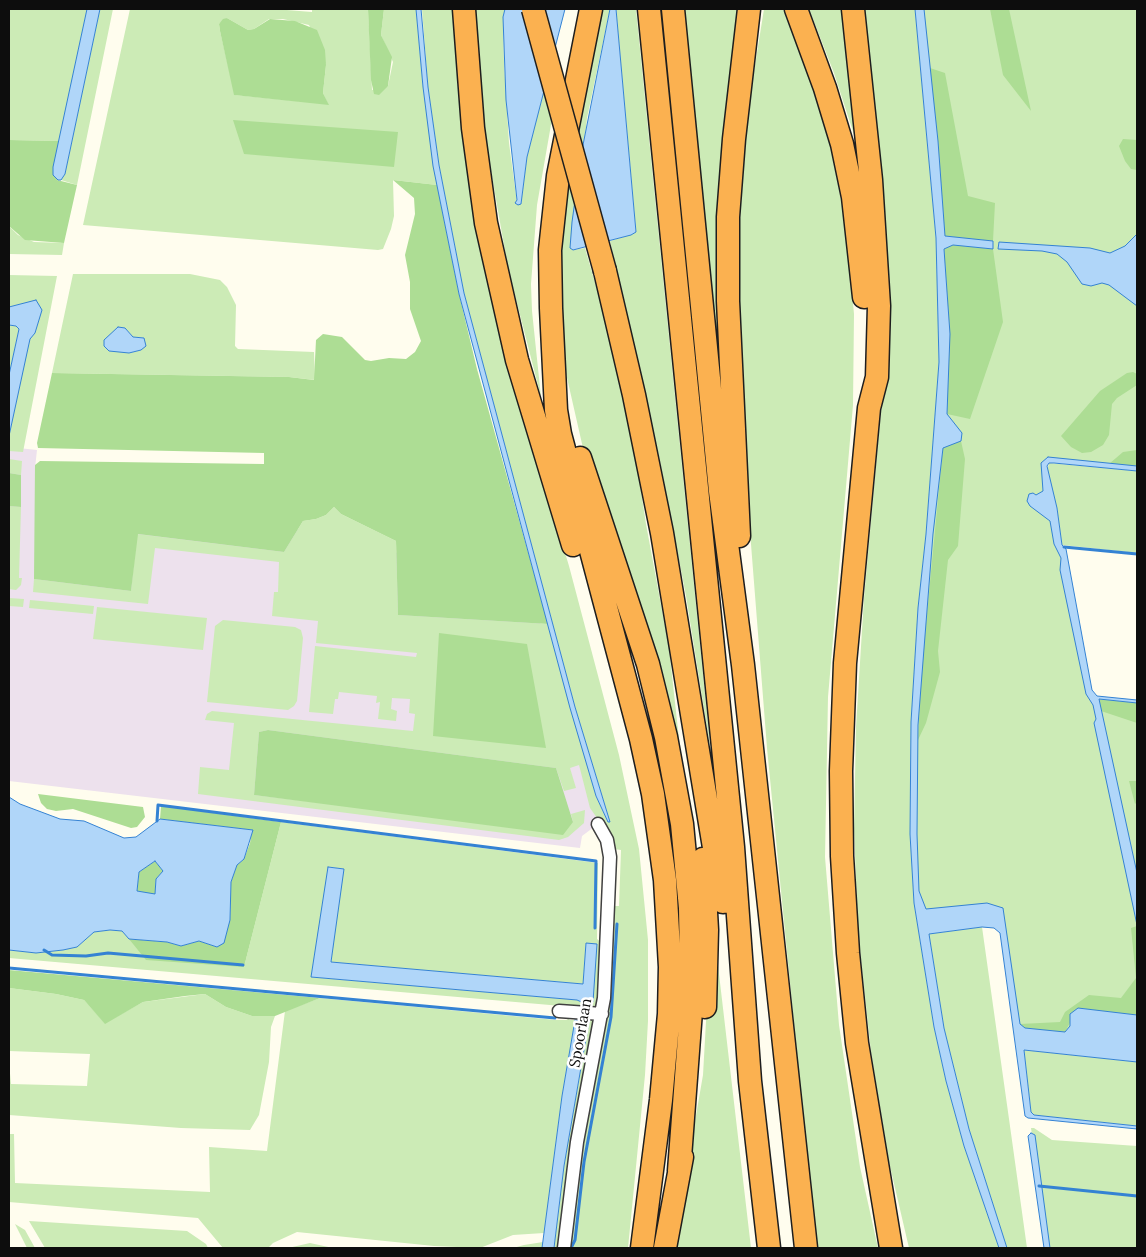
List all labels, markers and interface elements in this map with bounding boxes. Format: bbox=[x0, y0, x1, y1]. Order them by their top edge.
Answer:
street label: Spoorlaan bbox=[566, 997, 596, 1069]

